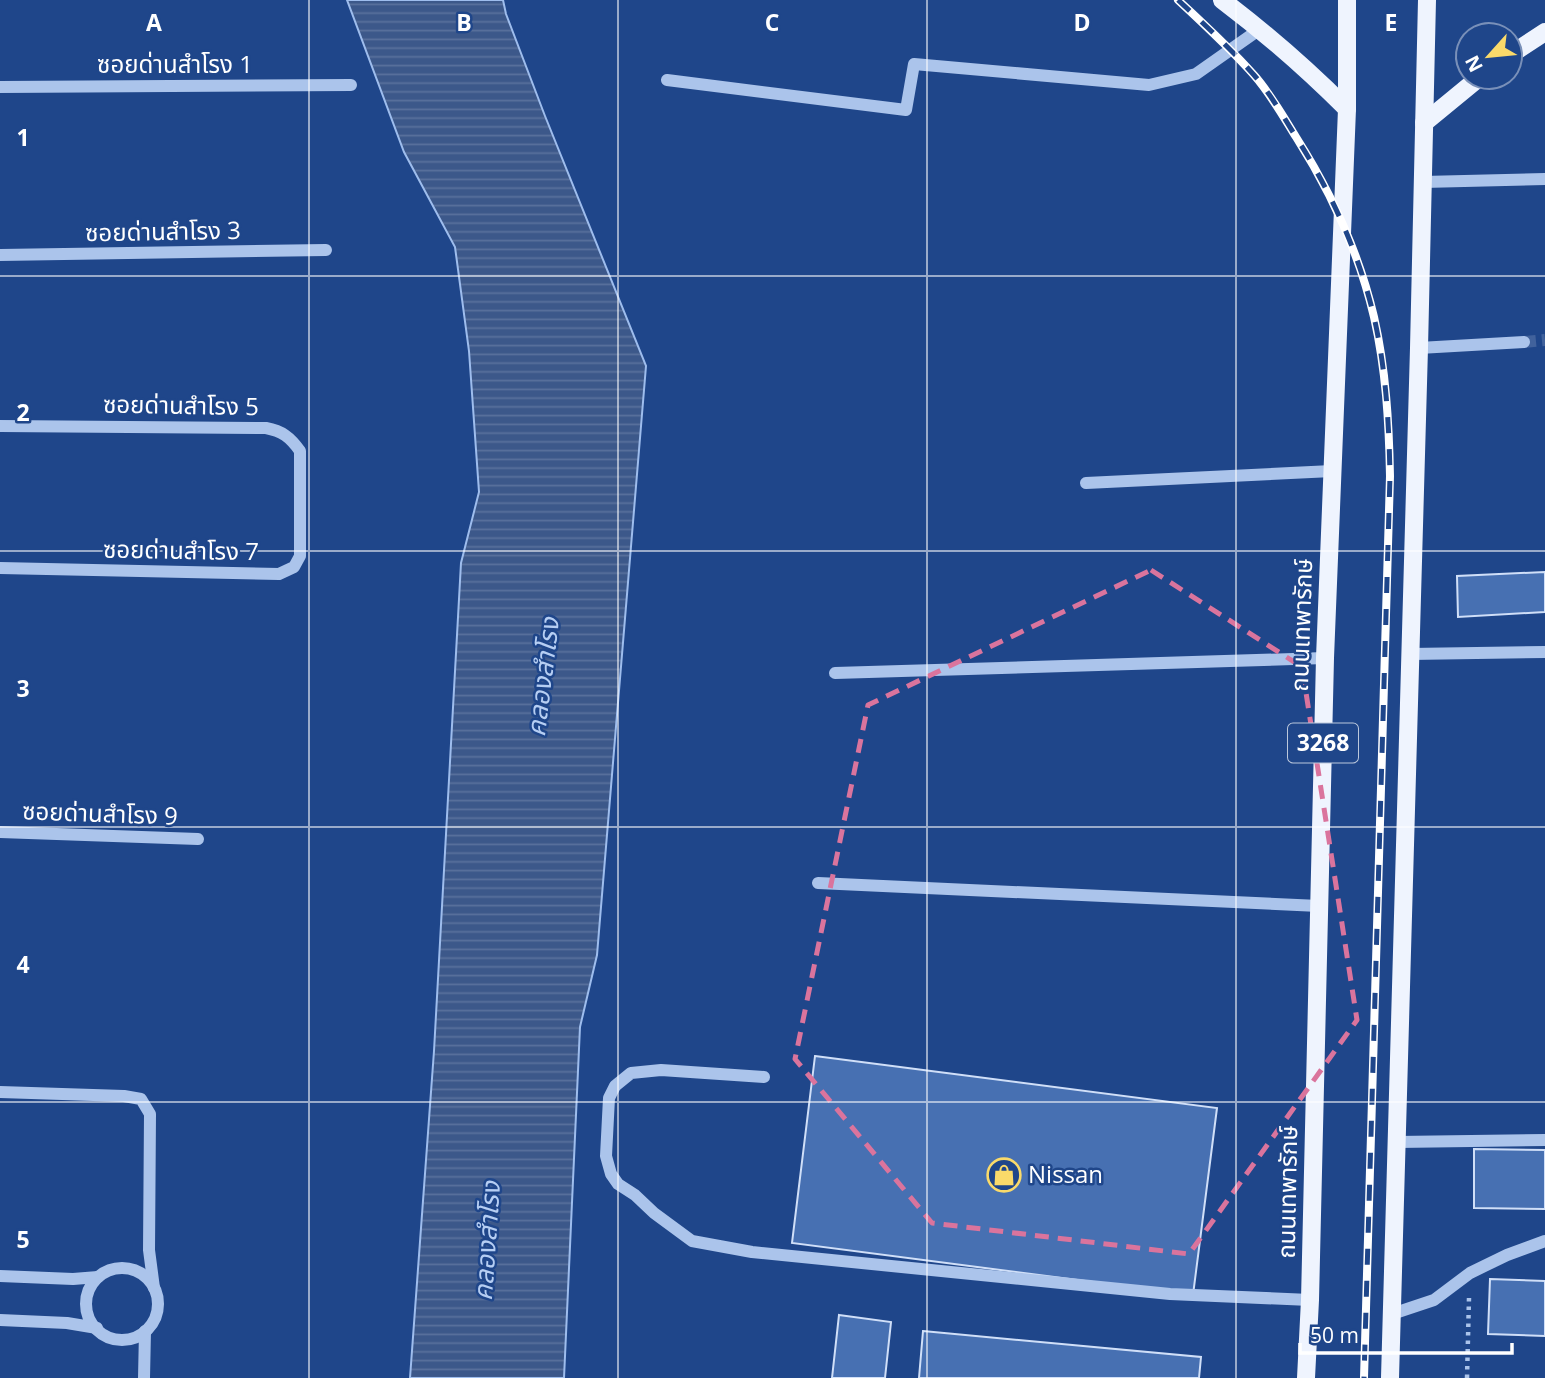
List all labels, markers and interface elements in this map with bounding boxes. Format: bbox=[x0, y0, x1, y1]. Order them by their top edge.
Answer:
text: A bbox=[146, 6, 162, 38]
text: B bbox=[456, 6, 472, 38]
text: C bbox=[765, 6, 779, 38]
text: D bbox=[1073, 6, 1091, 38]
text: E bbox=[1385, 6, 1397, 38]
north arrow bbox=[1454, 21, 1524, 91]
street label: ซอยด่านสำโรง 1 bbox=[97, 47, 253, 80]
text: N bbox=[1459, 51, 1489, 77]
text: 1 bbox=[16, 121, 30, 153]
street label: ซอยด่านสำโรง 3 bbox=[85, 213, 241, 248]
street label: ซอยด่านสำโรง 5 bbox=[103, 387, 259, 422]
text: 2 bbox=[16, 396, 30, 428]
street label: ซอยด่านสำโรง 7 bbox=[103, 532, 259, 567]
street label: ถนนเทพารักษ์ bbox=[1282, 558, 1319, 692]
water label: คลองสำโรง bbox=[517, 614, 567, 738]
text: 3 bbox=[16, 672, 30, 704]
road number: 3268 bbox=[1288, 723, 1358, 762]
street label: ซอยด่านสำโรง 9 bbox=[22, 793, 178, 832]
text: 4 bbox=[16, 948, 30, 980]
street label: ถนนเทพารักษ์ bbox=[1269, 1125, 1304, 1259]
shop icon: Nissan bbox=[985, 1156, 1023, 1194]
place label: Nissan bbox=[1028, 1157, 1103, 1190]
water label: คลองสำโรง bbox=[464, 1179, 508, 1302]
text: 5 bbox=[16, 1223, 30, 1255]
scale bar bbox=[1300, 1312, 1512, 1356]
text: 50 m bbox=[1310, 1321, 1359, 1349]

